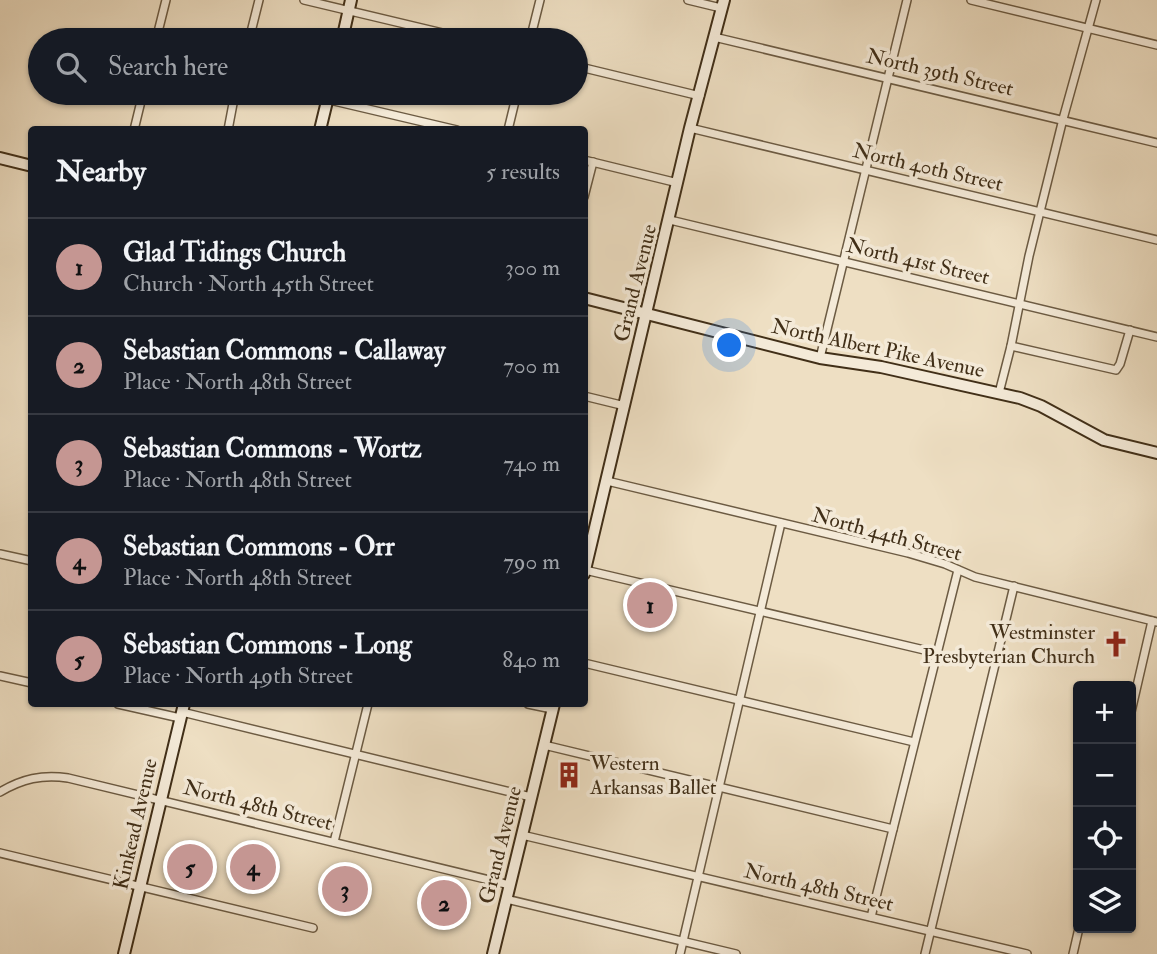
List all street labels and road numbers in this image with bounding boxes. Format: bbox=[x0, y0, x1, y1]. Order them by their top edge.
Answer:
street label: North 39th Street bbox=[864, 42, 1016, 103]
street label: North 40th Street bbox=[850, 137, 1006, 198]
street label: Grand Avenue bbox=[608, 221, 663, 345]
street label: North 41st Street bbox=[844, 232, 992, 291]
street label: North Albert Pike Avenue bbox=[769, 313, 987, 384]
street label: North 44th Street bbox=[809, 502, 965, 567]
street label: Kinkead Avenue bbox=[107, 756, 164, 892]
street label: North 48th Street bbox=[181, 774, 335, 837]
street label: Grand Avenue bbox=[473, 783, 528, 907]
street label: North 48th Street bbox=[742, 857, 896, 918]

